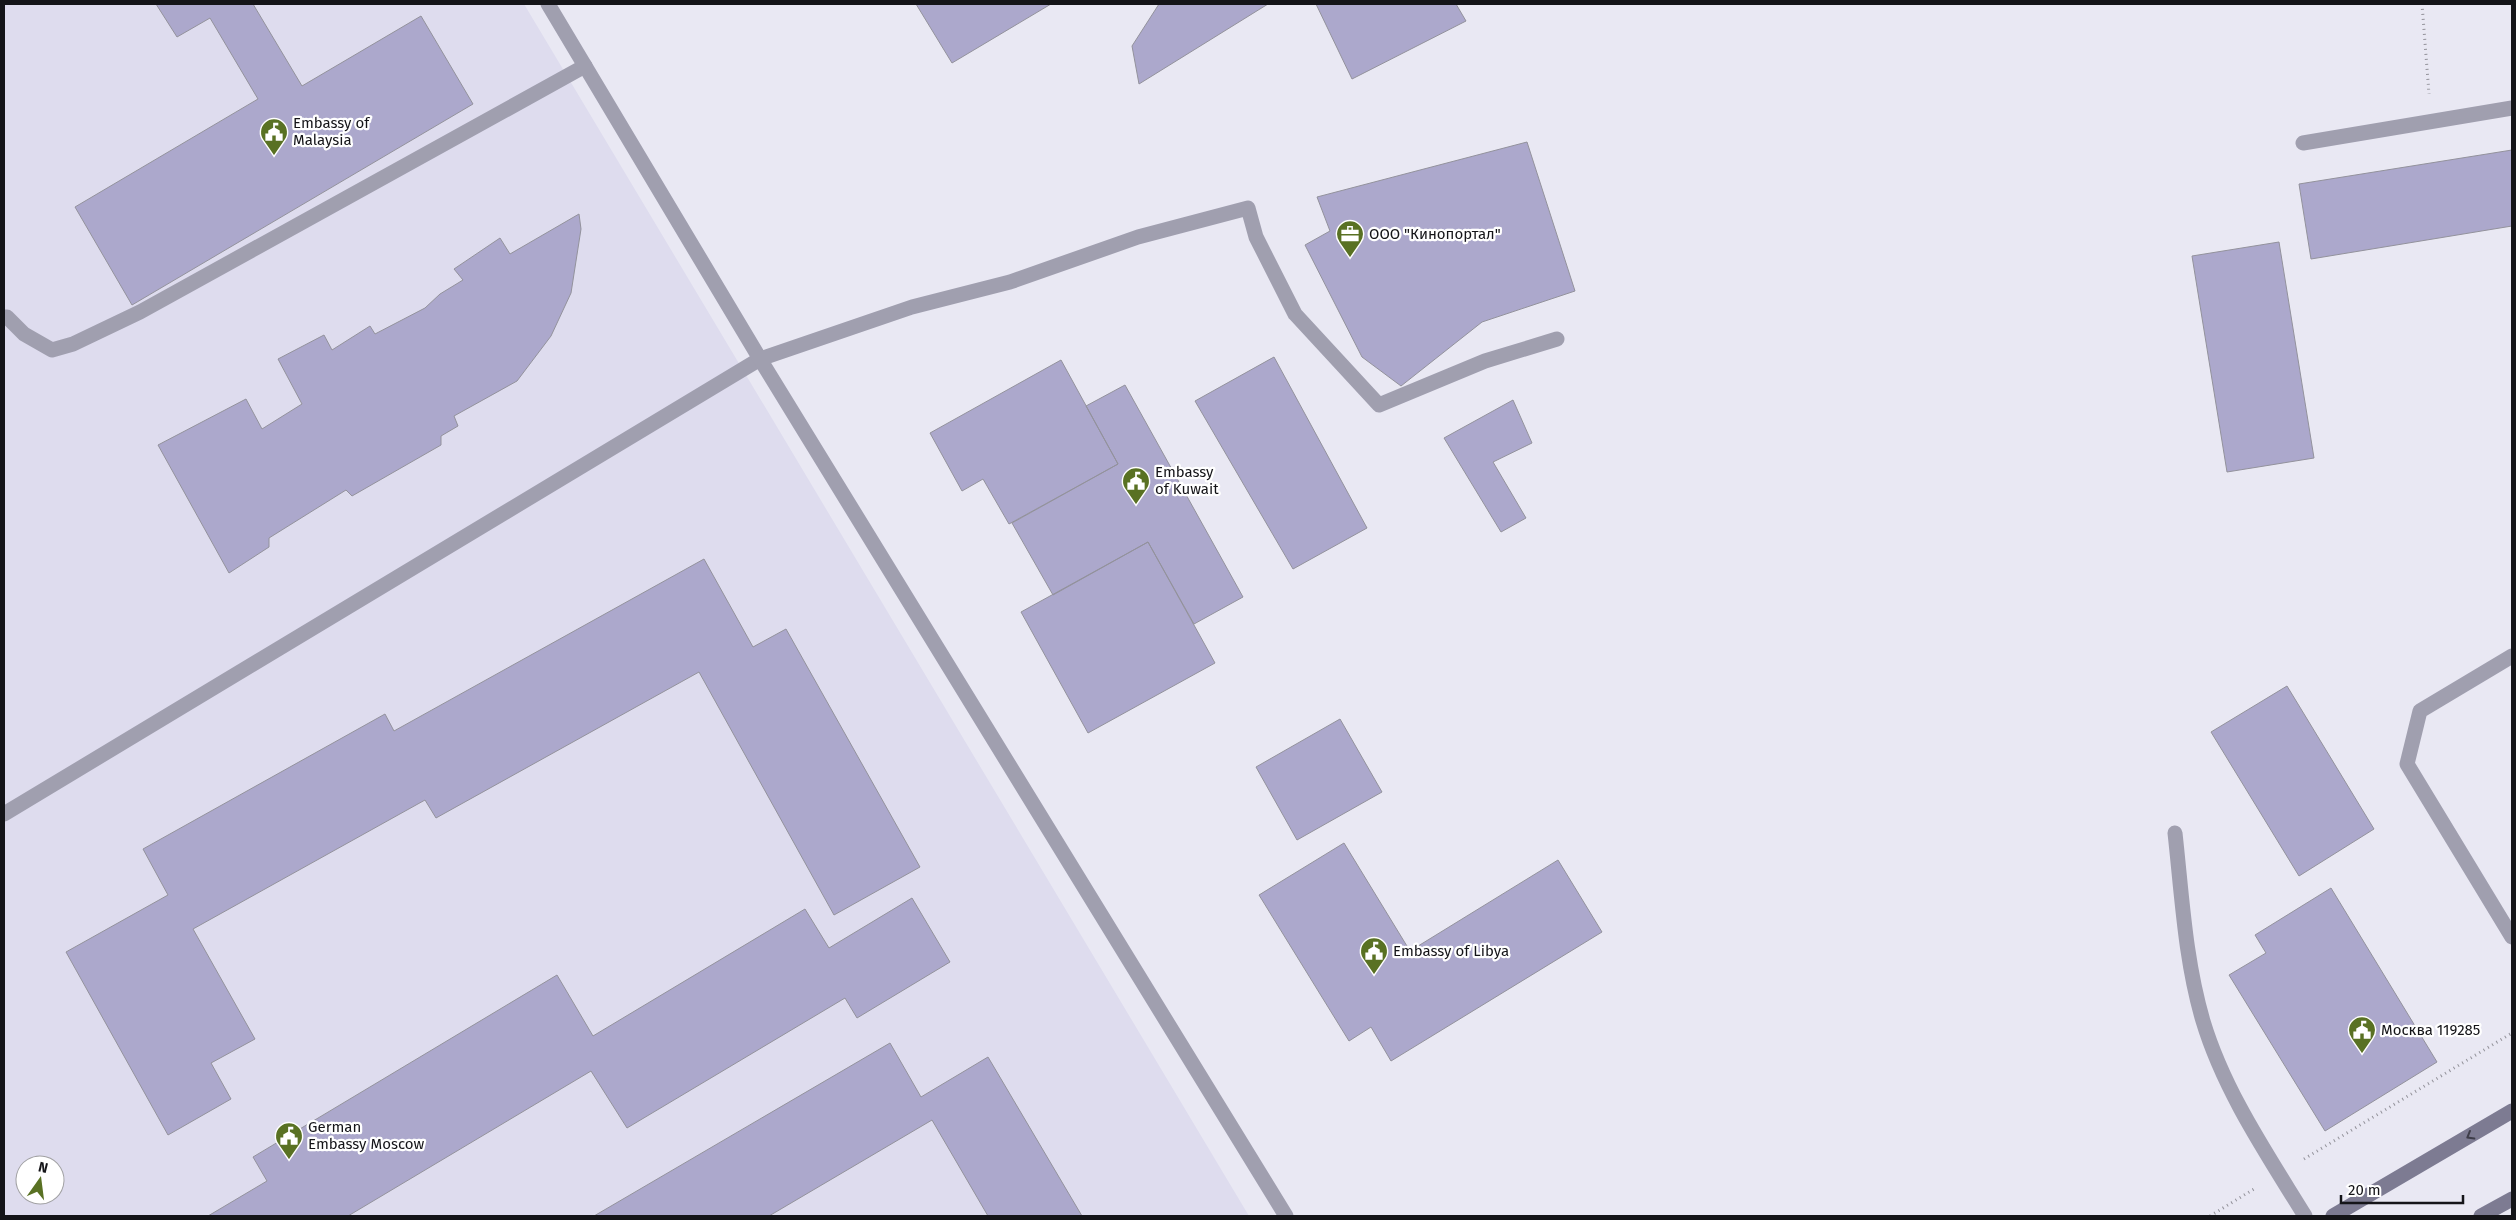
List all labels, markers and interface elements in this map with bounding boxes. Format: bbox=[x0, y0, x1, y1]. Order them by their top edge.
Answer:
place label: Embassy of Malaysia bbox=[293, 114, 370, 149]
public building icon: Embassy of Malaysia bbox=[259, 117, 289, 156]
office icon: ООО "Кинопортал" bbox=[1335, 219, 1365, 258]
place label: ООО "Кинопортал" bbox=[1369, 225, 1501, 243]
place label: Embassy of Kuwait bbox=[1155, 463, 1219, 498]
public building icon: Embassy of Kuwait bbox=[1121, 466, 1151, 505]
public building icon: Embassy of Libya bbox=[1359, 936, 1389, 975]
place label: Embassy of Libya bbox=[1393, 942, 1509, 960]
public building icon: Москва 119285 bbox=[2347, 1015, 2377, 1054]
place label: Москва 119285 bbox=[2381, 1021, 2480, 1039]
place label: German Embassy Moscow bbox=[308, 1118, 425, 1153]
public building icon: German Embassy Moscow bbox=[274, 1121, 304, 1160]
one-way arrow bbox=[2467, 1129, 2476, 1139]
north arrow bbox=[15, 1155, 65, 1205]
text: N bbox=[36, 1158, 50, 1177]
scale bar bbox=[2341, 1172, 2464, 1204]
text: 20 m bbox=[2348, 1181, 2381, 1199]

